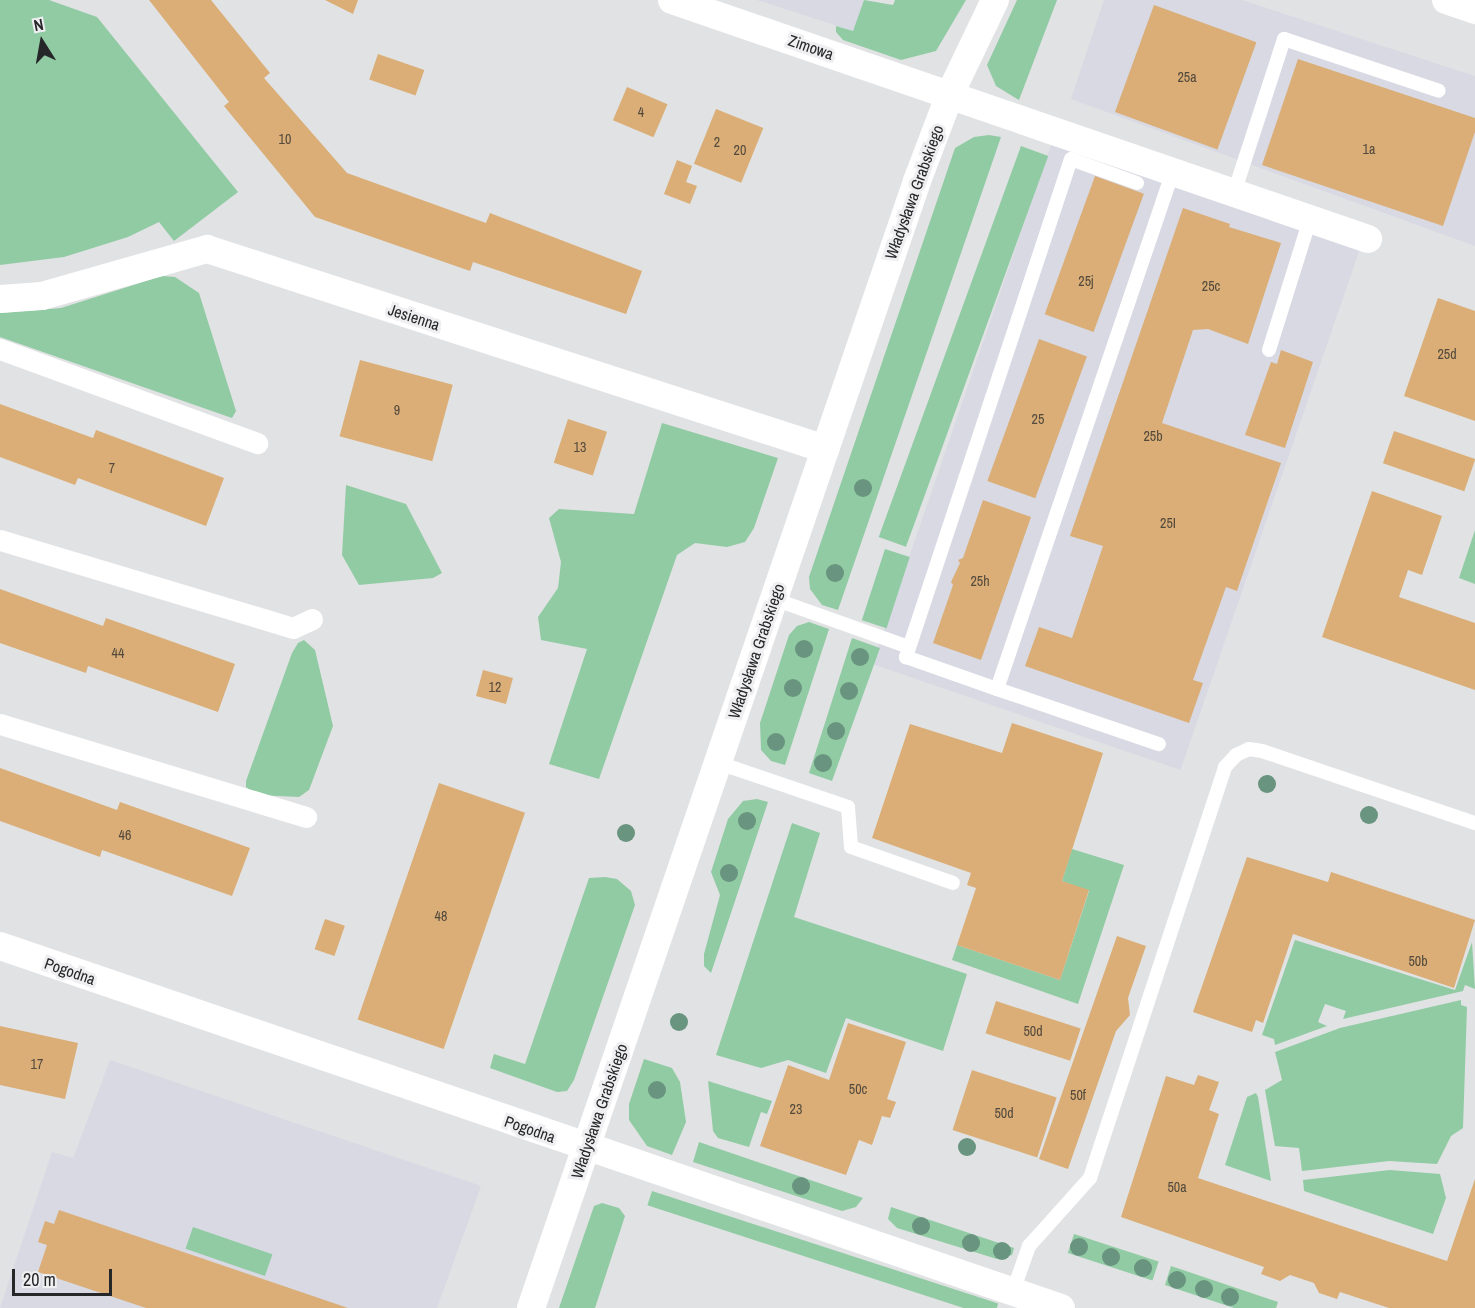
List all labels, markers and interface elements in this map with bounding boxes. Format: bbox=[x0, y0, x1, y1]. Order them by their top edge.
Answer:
north arrow bbox=[12, 12, 72, 72]
text: N bbox=[32, 13, 45, 36]
street label: Zimowa bbox=[786, 30, 836, 64]
house number: 25a bbox=[1177, 69, 1197, 85]
house number: 4 bbox=[638, 104, 644, 120]
street label: Władysława Grabskiego bbox=[881, 122, 947, 262]
house number: 10 bbox=[279, 131, 291, 147]
house number: 2 bbox=[714, 134, 720, 150]
house number: 1a bbox=[1363, 141, 1375, 157]
house number: 20 bbox=[734, 142, 746, 158]
house number: 25j bbox=[1078, 273, 1094, 289]
house number: 25c bbox=[1202, 278, 1220, 294]
street label: Jesienna bbox=[386, 300, 442, 334]
house number: 25d bbox=[1437, 346, 1457, 362]
house number: 9 bbox=[394, 402, 400, 418]
house number: 25 bbox=[1032, 411, 1044, 427]
house number: 25b bbox=[1143, 428, 1163, 444]
house number: 13 bbox=[574, 439, 586, 455]
house number: 7 bbox=[109, 460, 115, 476]
house number: 25I bbox=[1160, 515, 1176, 531]
house number: 25h bbox=[970, 573, 990, 589]
street label: Władysława Grabskiego bbox=[724, 581, 788, 721]
house number: 44 bbox=[112, 645, 124, 661]
house number: 12 bbox=[489, 679, 501, 695]
house number: 46 bbox=[119, 827, 131, 843]
house number: 48 bbox=[435, 908, 447, 924]
street label: Pogodna bbox=[42, 953, 98, 989]
house number: 50b bbox=[1408, 953, 1428, 969]
house number: 50d bbox=[1023, 1023, 1043, 1039]
street label: Władysława Grabskiego bbox=[567, 1041, 631, 1181]
house number: 17 bbox=[31, 1056, 43, 1072]
house number: 50c bbox=[849, 1081, 867, 1097]
house number: 50f bbox=[1070, 1087, 1086, 1103]
house number: 23 bbox=[790, 1101, 802, 1117]
house number: 50d bbox=[994, 1105, 1014, 1121]
street label: Pogodna bbox=[502, 1111, 558, 1147]
house number: 50a bbox=[1167, 1179, 1187, 1195]
scale bar bbox=[15, 1257, 116, 1295]
text: 20 m bbox=[23, 1267, 56, 1292]

